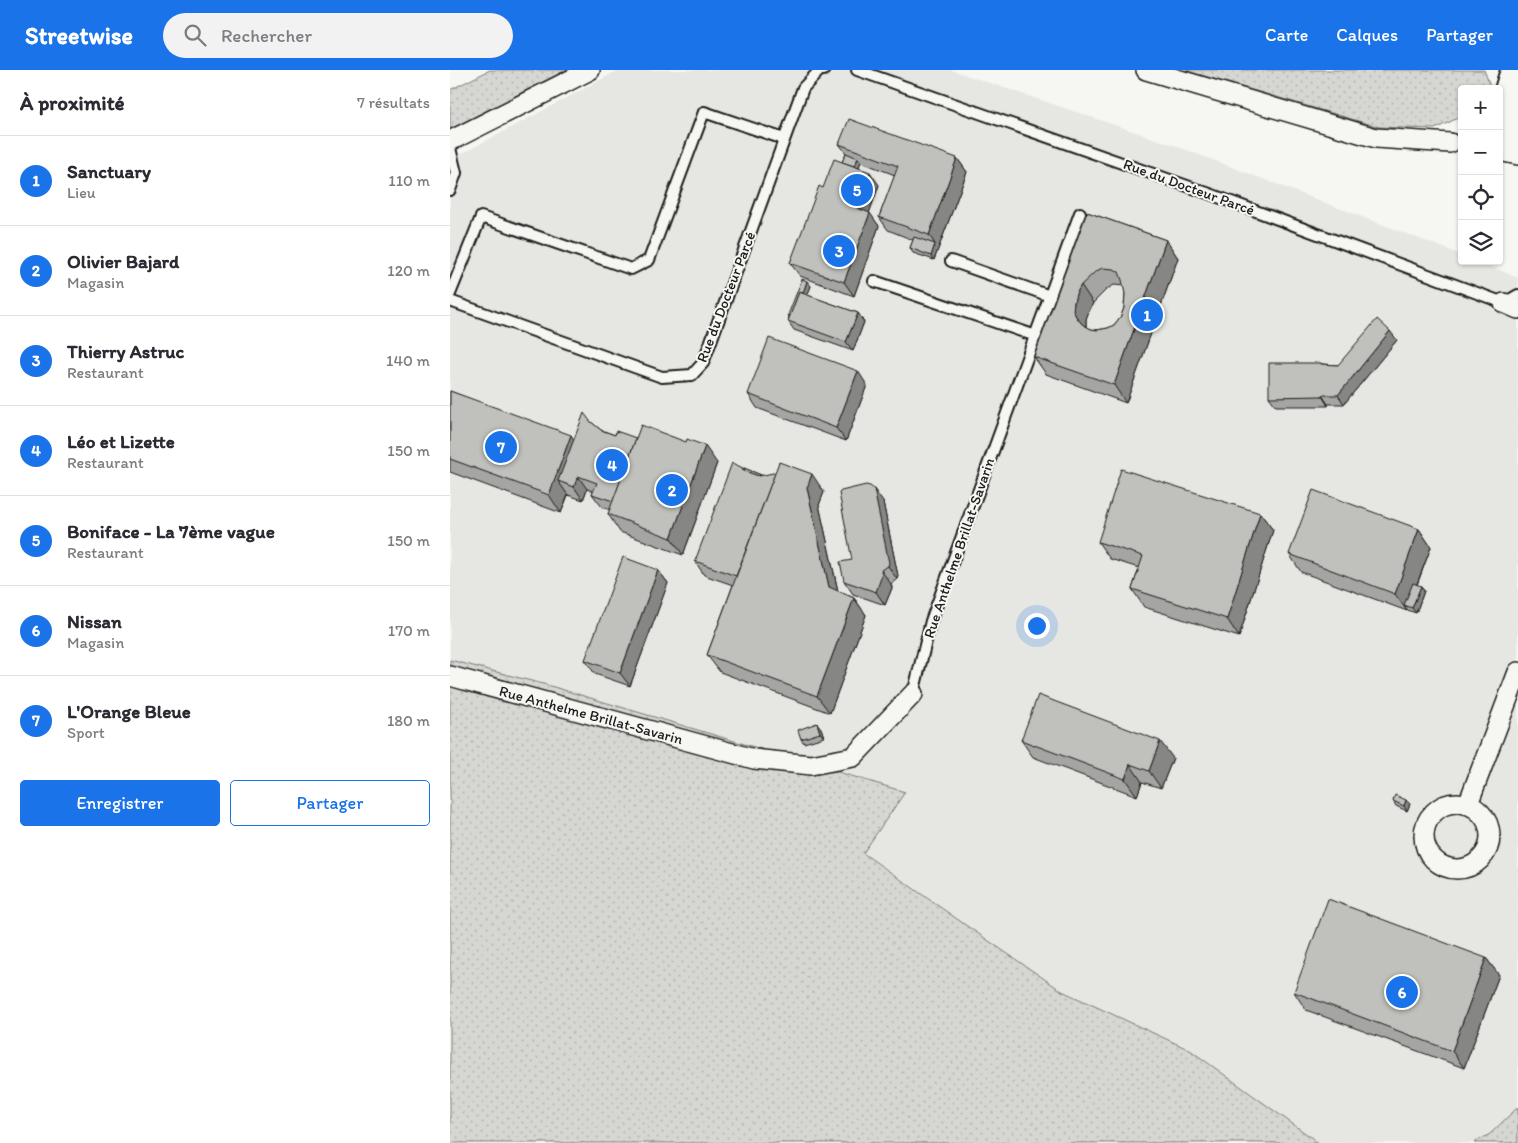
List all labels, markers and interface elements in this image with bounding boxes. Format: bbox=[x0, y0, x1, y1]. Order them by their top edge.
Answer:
search box bbox=[163, 13, 513, 58]
text: Streetwise bbox=[25, 21, 133, 50]
icon: search bbox=[181, 21, 209, 49]
text: Rechercher bbox=[221, 24, 312, 47]
text: Carte bbox=[1265, 24, 1308, 46]
text: Calques bbox=[1336, 24, 1398, 46]
text: Partager bbox=[1426, 24, 1493, 46]
map controls bbox=[1458, 85, 1503, 265]
button: + bbox=[1458, 85, 1503, 130]
text: À proximité bbox=[20, 90, 125, 115]
text: 7 résultats bbox=[357, 93, 430, 112]
button: − bbox=[1458, 130, 1503, 175]
street label: Rue du Docteur Parcé bbox=[1121, 155, 1257, 219]
text: Sanctuary bbox=[67, 160, 151, 183]
text: 1 bbox=[32, 171, 40, 190]
text: 110 m bbox=[388, 171, 430, 190]
pin: 5 bbox=[841, 171, 873, 209]
button: locate bbox=[1458, 175, 1503, 220]
text: Lieu bbox=[67, 183, 96, 202]
button: layers bbox=[1458, 220, 1503, 265]
street label: Rue du Docteur Parcé bbox=[693, 229, 759, 365]
pin: 3 bbox=[823, 232, 855, 270]
text: Olivier Bajard bbox=[67, 250, 179, 273]
text: 2 bbox=[32, 261, 40, 280]
text: 120 m bbox=[387, 261, 430, 280]
text: Magasin bbox=[67, 273, 124, 292]
pin: 1 bbox=[1131, 296, 1163, 334]
text: Thierry Astruc bbox=[67, 340, 184, 363]
text: 3 bbox=[32, 351, 40, 370]
text: 140 m bbox=[386, 351, 430, 370]
text: Restaurant bbox=[67, 363, 144, 382]
pin: 7 bbox=[485, 428, 517, 466]
text: Léo et Lizette bbox=[67, 430, 175, 453]
text: 4 bbox=[31, 441, 41, 460]
text: 150 m bbox=[387, 441, 430, 460]
pin: 4 bbox=[596, 446, 628, 484]
text: Restaurant bbox=[67, 453, 144, 472]
street label: Rue Anthelme Brillat-Savarin bbox=[920, 455, 999, 641]
pin: 2 bbox=[656, 471, 688, 509]
text: Boniface - La 7ème vague bbox=[67, 520, 275, 543]
text: 5 bbox=[32, 531, 40, 550]
text: 150 m bbox=[387, 531, 430, 550]
text: Restaurant bbox=[67, 543, 144, 562]
text: Nissan bbox=[67, 610, 122, 633]
your location bbox=[1024, 613, 1050, 639]
text: 6 bbox=[32, 621, 40, 640]
text: 170 m bbox=[388, 621, 430, 640]
text: Magasin bbox=[67, 633, 124, 652]
street label: Rue Anthelme Brillat-Savarin bbox=[497, 682, 685, 748]
text: L'Orange Bleue bbox=[67, 700, 191, 723]
text: 7 bbox=[32, 711, 40, 730]
text: 180 m bbox=[387, 711, 430, 730]
text: Sport bbox=[67, 723, 105, 742]
button: Enregistrer bbox=[20, 780, 220, 826]
button: Partager bbox=[230, 780, 430, 826]
pin: 6 bbox=[1386, 973, 1418, 1011]

